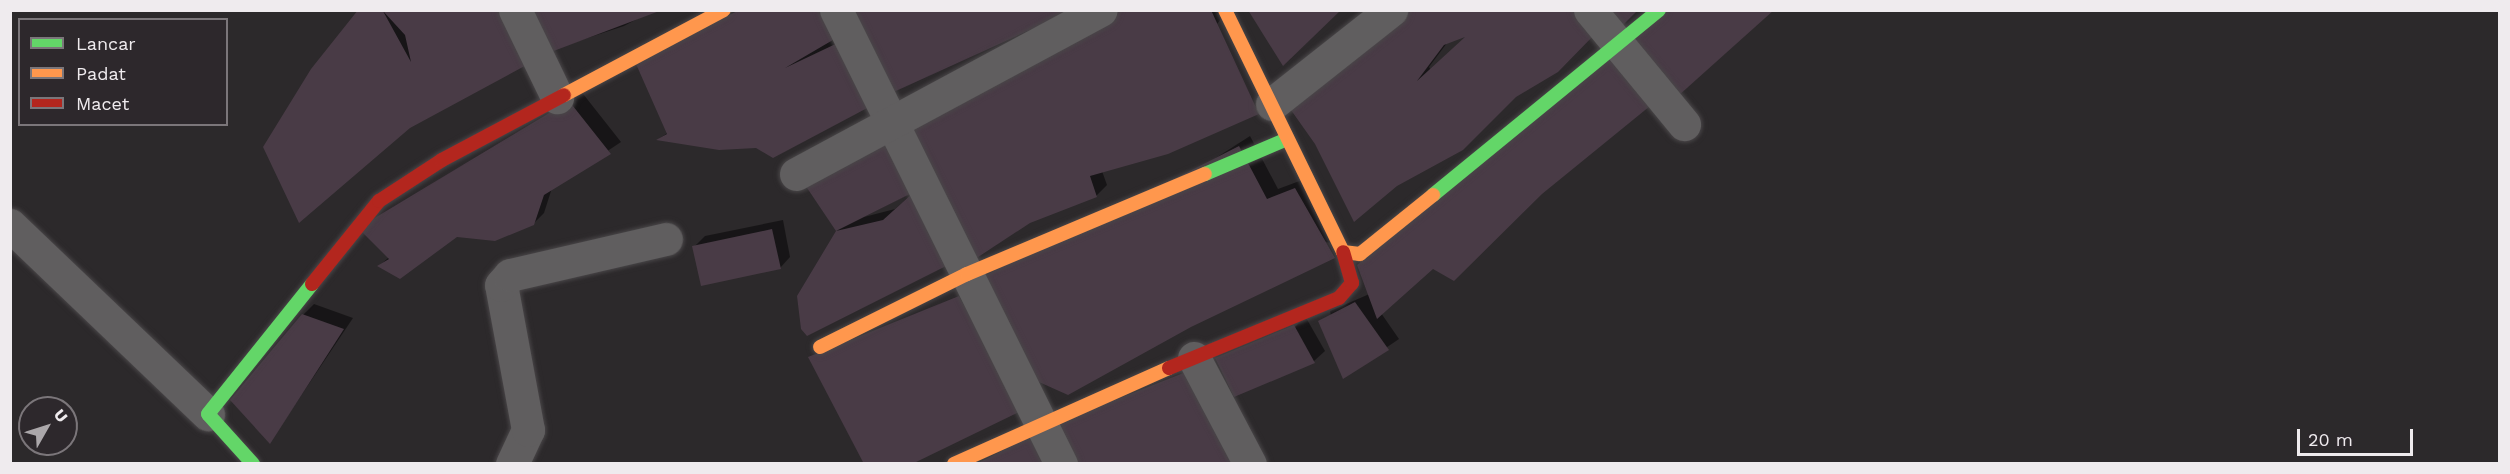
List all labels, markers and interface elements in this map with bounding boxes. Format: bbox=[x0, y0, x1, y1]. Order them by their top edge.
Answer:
legend bbox=[18, 18, 228, 126]
text: Lancar bbox=[76, 33, 136, 54]
text: Padat bbox=[76, 63, 126, 84]
text: Macet bbox=[76, 93, 129, 114]
north arrow bbox=[18, 396, 78, 456]
text: U bbox=[50, 405, 72, 426]
scale bar bbox=[2300, 417, 2416, 455]
text: 20 m bbox=[2308, 429, 2353, 450]

